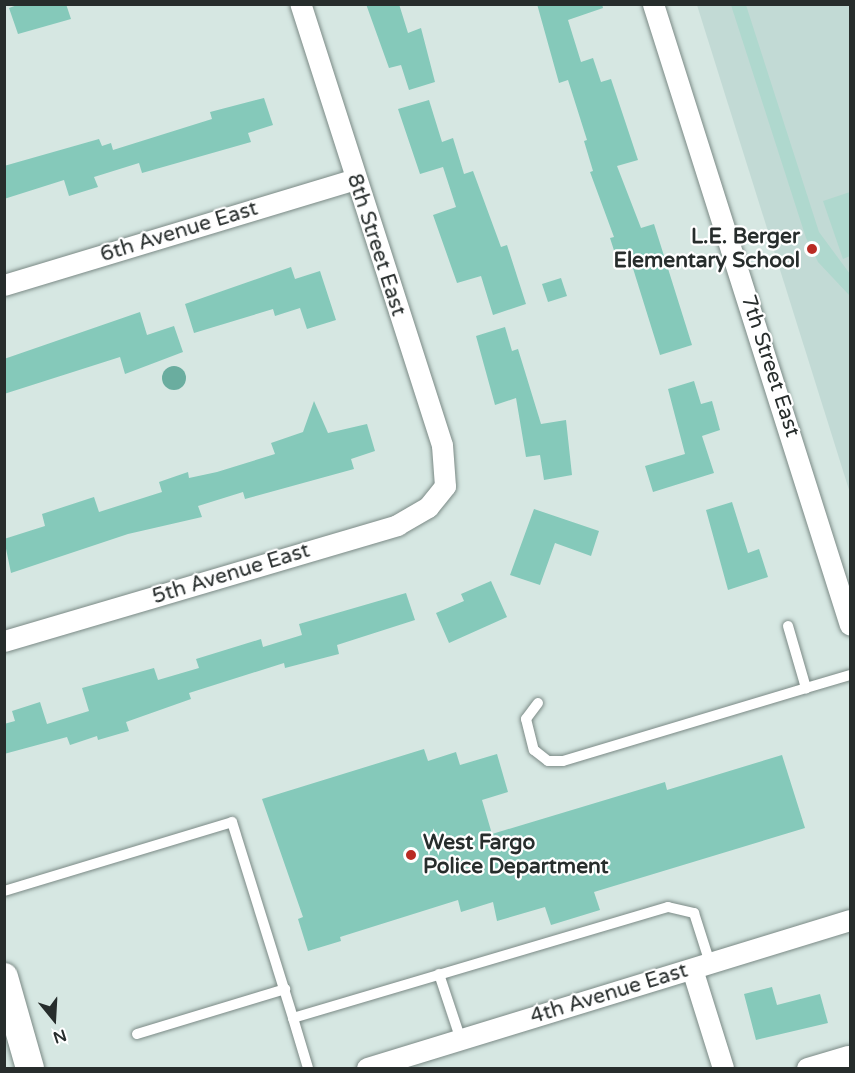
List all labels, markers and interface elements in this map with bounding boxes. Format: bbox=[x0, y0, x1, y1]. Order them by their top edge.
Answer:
street label: 8th Street East bbox=[341, 171, 411, 319]
street label: 6th Avenue East bbox=[97, 196, 261, 268]
place label: L.E. Berger Elementary School bbox=[613, 224, 800, 274]
marker: L.E. Berger Elementary School bbox=[805, 242, 819, 256]
street label: 7th Street East bbox=[735, 292, 805, 440]
street label: 5th Avenue East bbox=[149, 538, 313, 610]
place label: West Fargo Police Department bbox=[423, 830, 609, 880]
marker: West Fargo Police Department bbox=[404, 848, 418, 862]
street label: 4th Avenue East bbox=[527, 958, 691, 1030]
north arrow bbox=[24, 989, 84, 1049]
text: N bbox=[50, 1025, 69, 1048]

